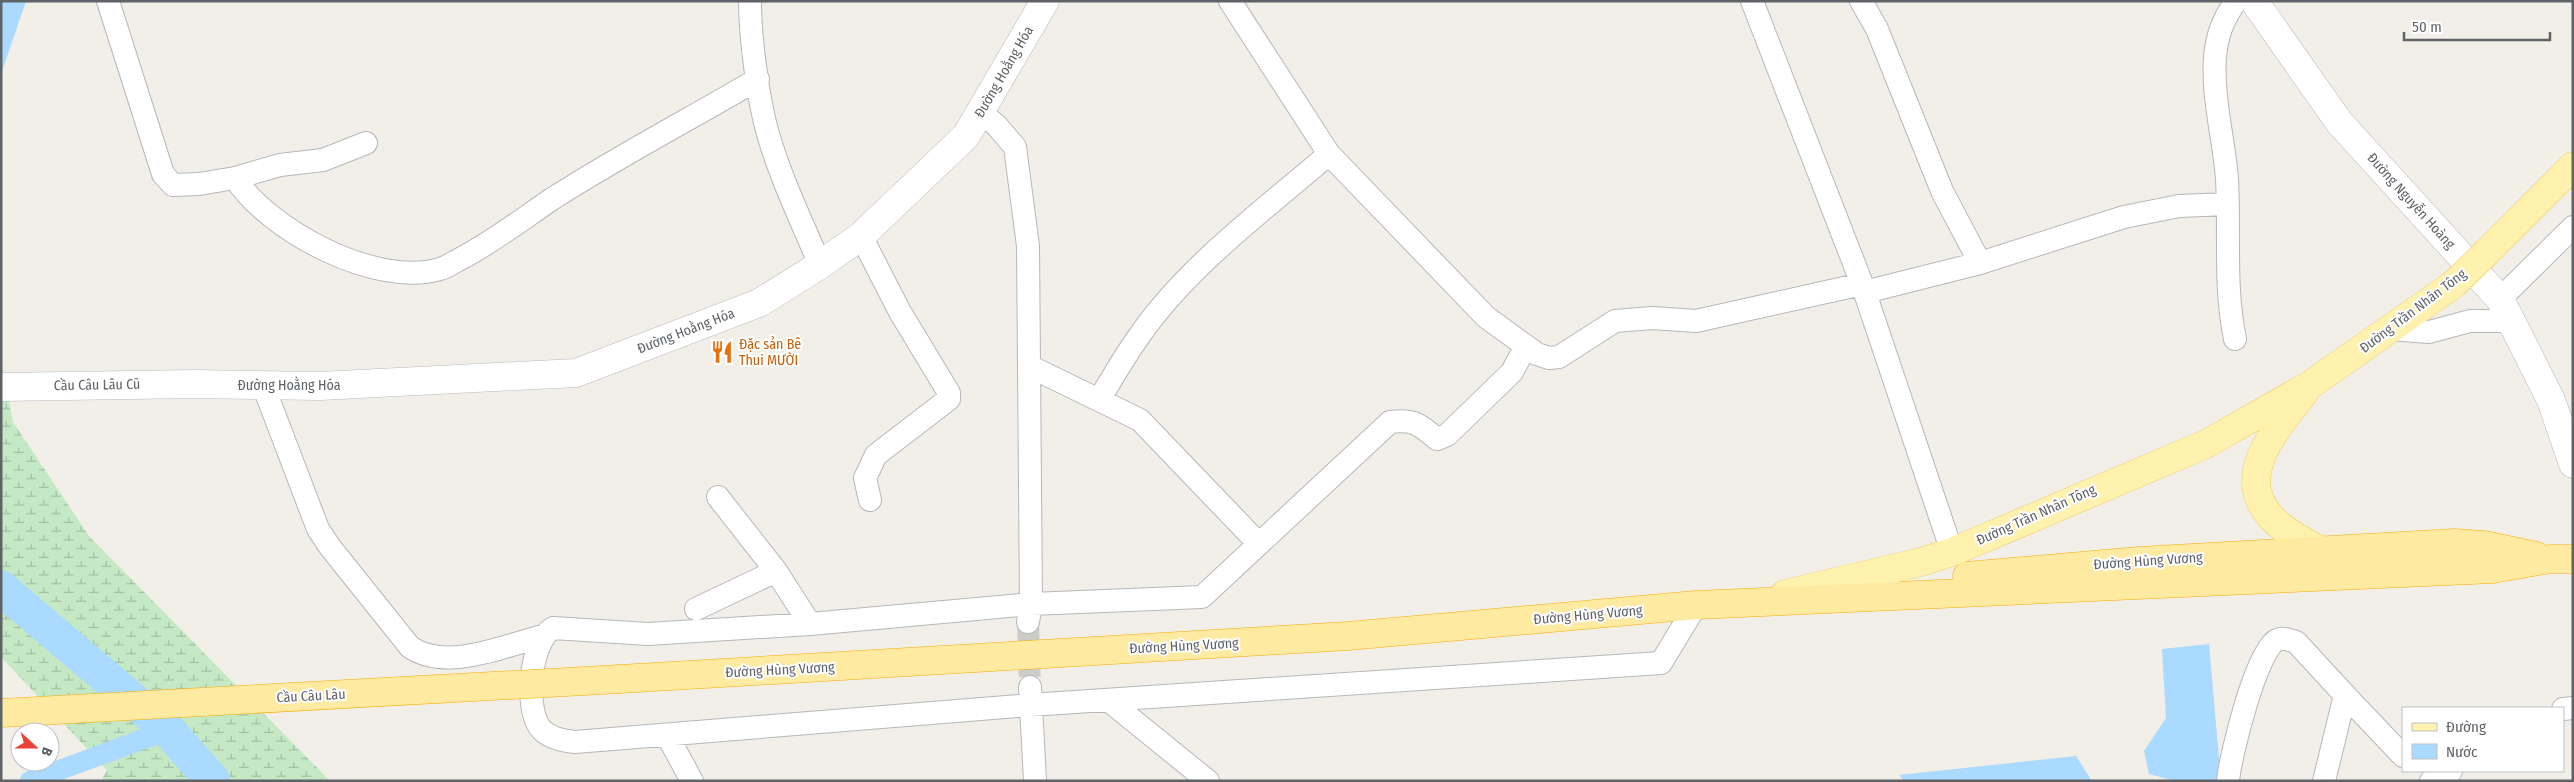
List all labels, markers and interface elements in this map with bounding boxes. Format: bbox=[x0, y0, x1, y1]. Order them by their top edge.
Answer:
scale bar bbox=[2404, 10, 2550, 42]
text: 50 m bbox=[2412, 18, 2442, 36]
street label: Đường Hoằng Hóa bbox=[970, 23, 1037, 121]
street label: Đường Nguyễn Hoàng bbox=[2363, 150, 2459, 253]
street label: Đường Trần Nhân Tông bbox=[2356, 264, 2470, 357]
street label: Đường Hoằng Hóa bbox=[635, 304, 737, 357]
place label: Đặc sản Bê Thui MƯỜI bbox=[739, 336, 801, 369]
restaurant icon: Đặc sản Bê Thui MƯỜI bbox=[709, 339, 735, 365]
street label: Cầu Câu Lâu Cũ bbox=[54, 375, 140, 394]
street label: Đường Hoằng Hóa bbox=[238, 376, 341, 394]
street label: Đường Trần Nhân Tông bbox=[1973, 480, 2099, 549]
street label: Đường Hùng Vương bbox=[2093, 549, 2204, 573]
street label: Đường Hùng Vương bbox=[1533, 602, 1644, 628]
street label: Đường Hùng Vương bbox=[1129, 635, 1240, 657]
street label: Đường Hùng Vương bbox=[725, 659, 836, 681]
street label: Cầu Câu Lâu bbox=[276, 685, 346, 706]
legend bbox=[2402, 707, 2564, 772]
text: Đường bbox=[2446, 718, 2486, 736]
north arrow bbox=[10, 722, 60, 772]
text: Nước bbox=[2446, 743, 2478, 761]
text: B bbox=[37, 745, 56, 758]

